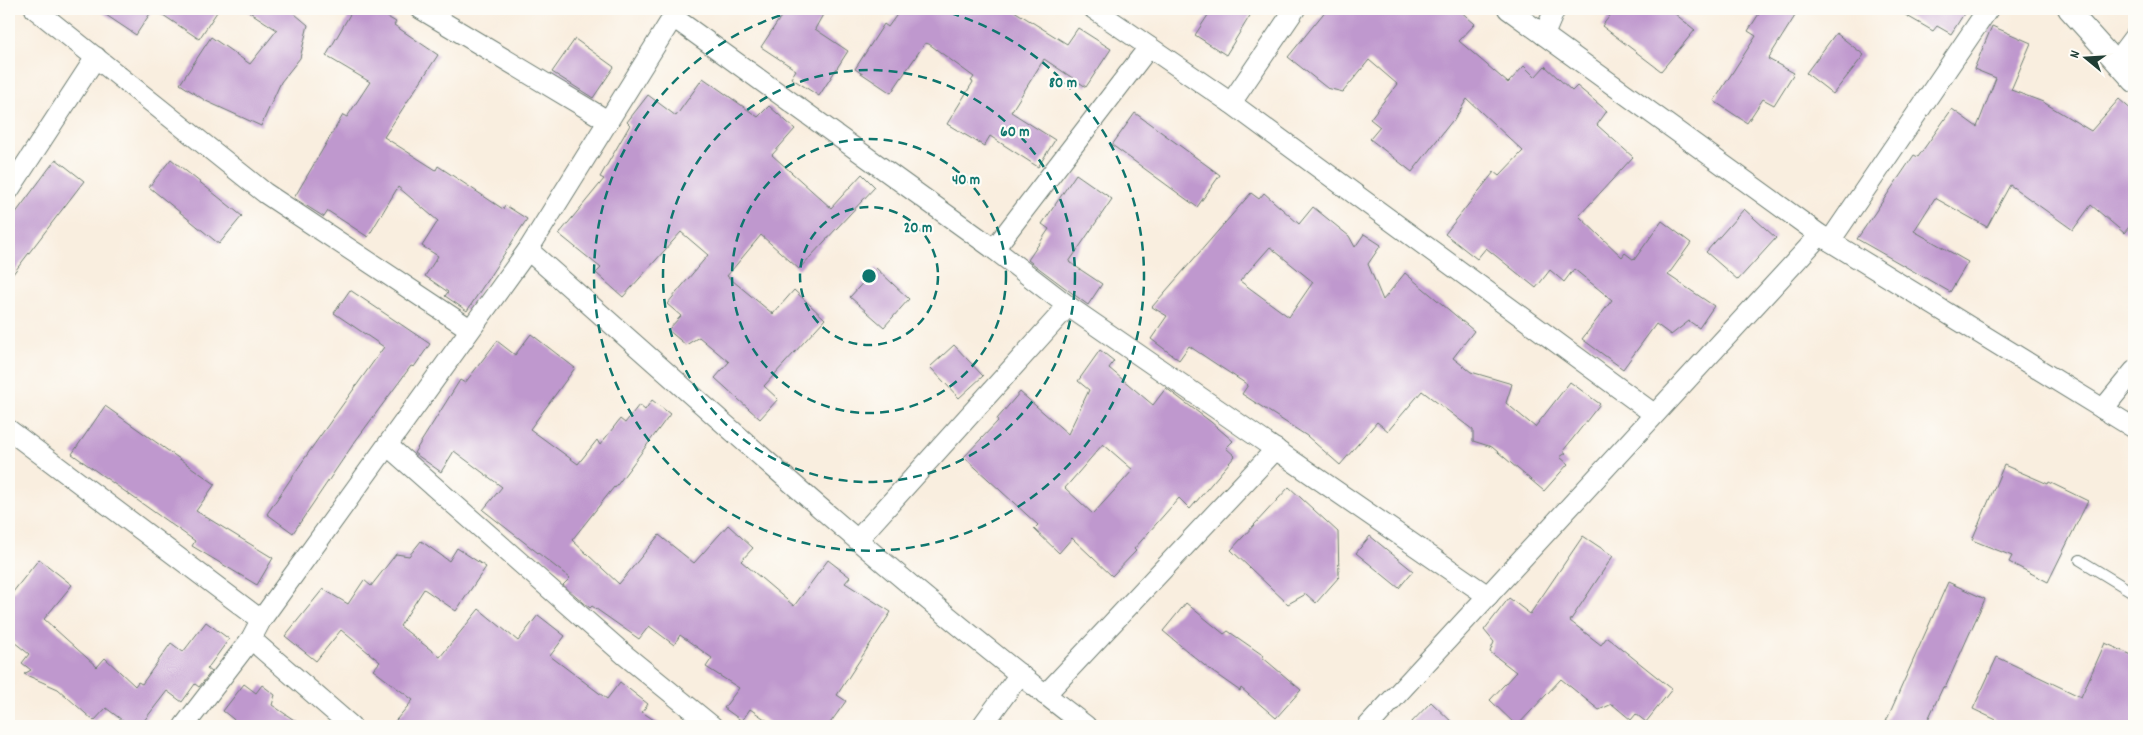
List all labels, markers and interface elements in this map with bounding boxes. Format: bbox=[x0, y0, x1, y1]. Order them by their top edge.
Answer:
north arrow bbox=[2060, 32, 2110, 82]
text: N bbox=[2065, 48, 2086, 61]
text: 80 m bbox=[1049, 73, 1077, 95]
text: 60 m bbox=[1000, 122, 1030, 144]
text: 40 m bbox=[952, 170, 980, 192]
text: 20 m bbox=[904, 218, 932, 240]
centre of rings bbox=[860, 267, 878, 285]

